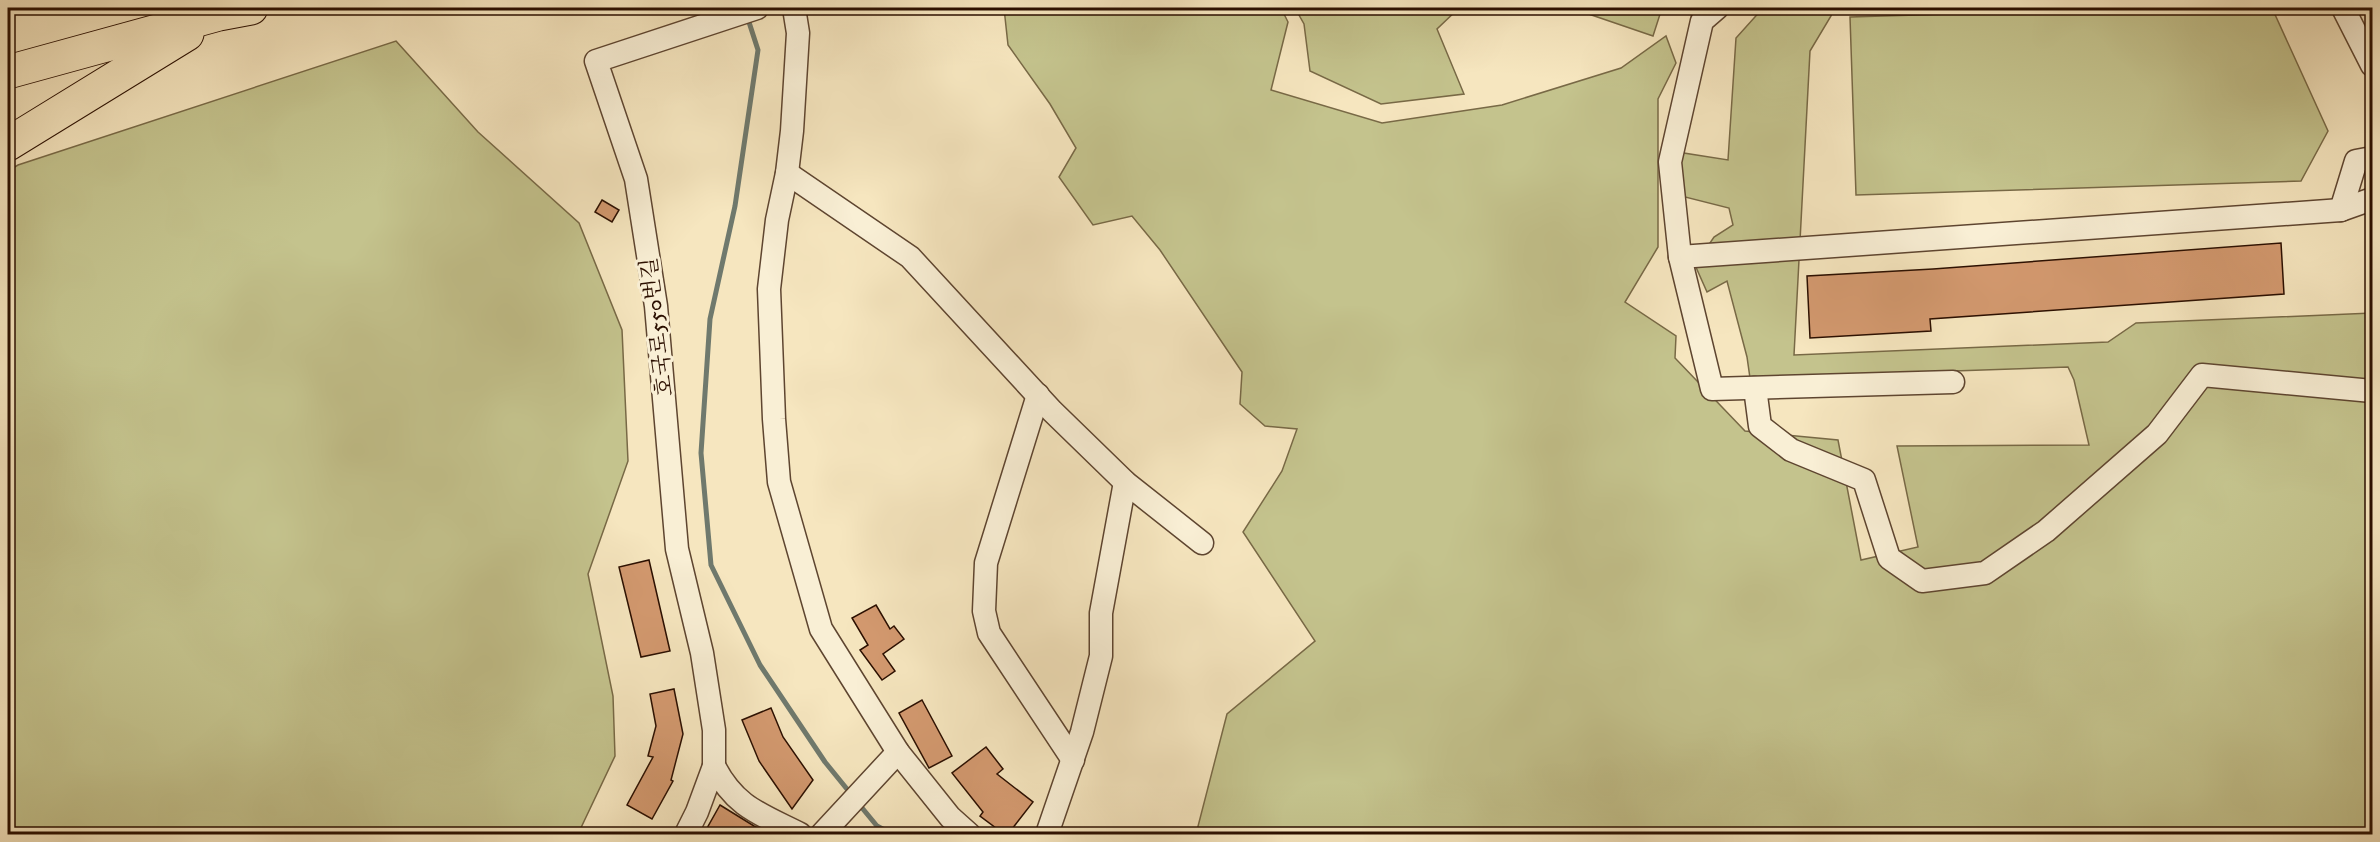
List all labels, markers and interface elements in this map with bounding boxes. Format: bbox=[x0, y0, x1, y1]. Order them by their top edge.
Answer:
street label: 호국로550번길 bbox=[636, 256, 679, 398]

